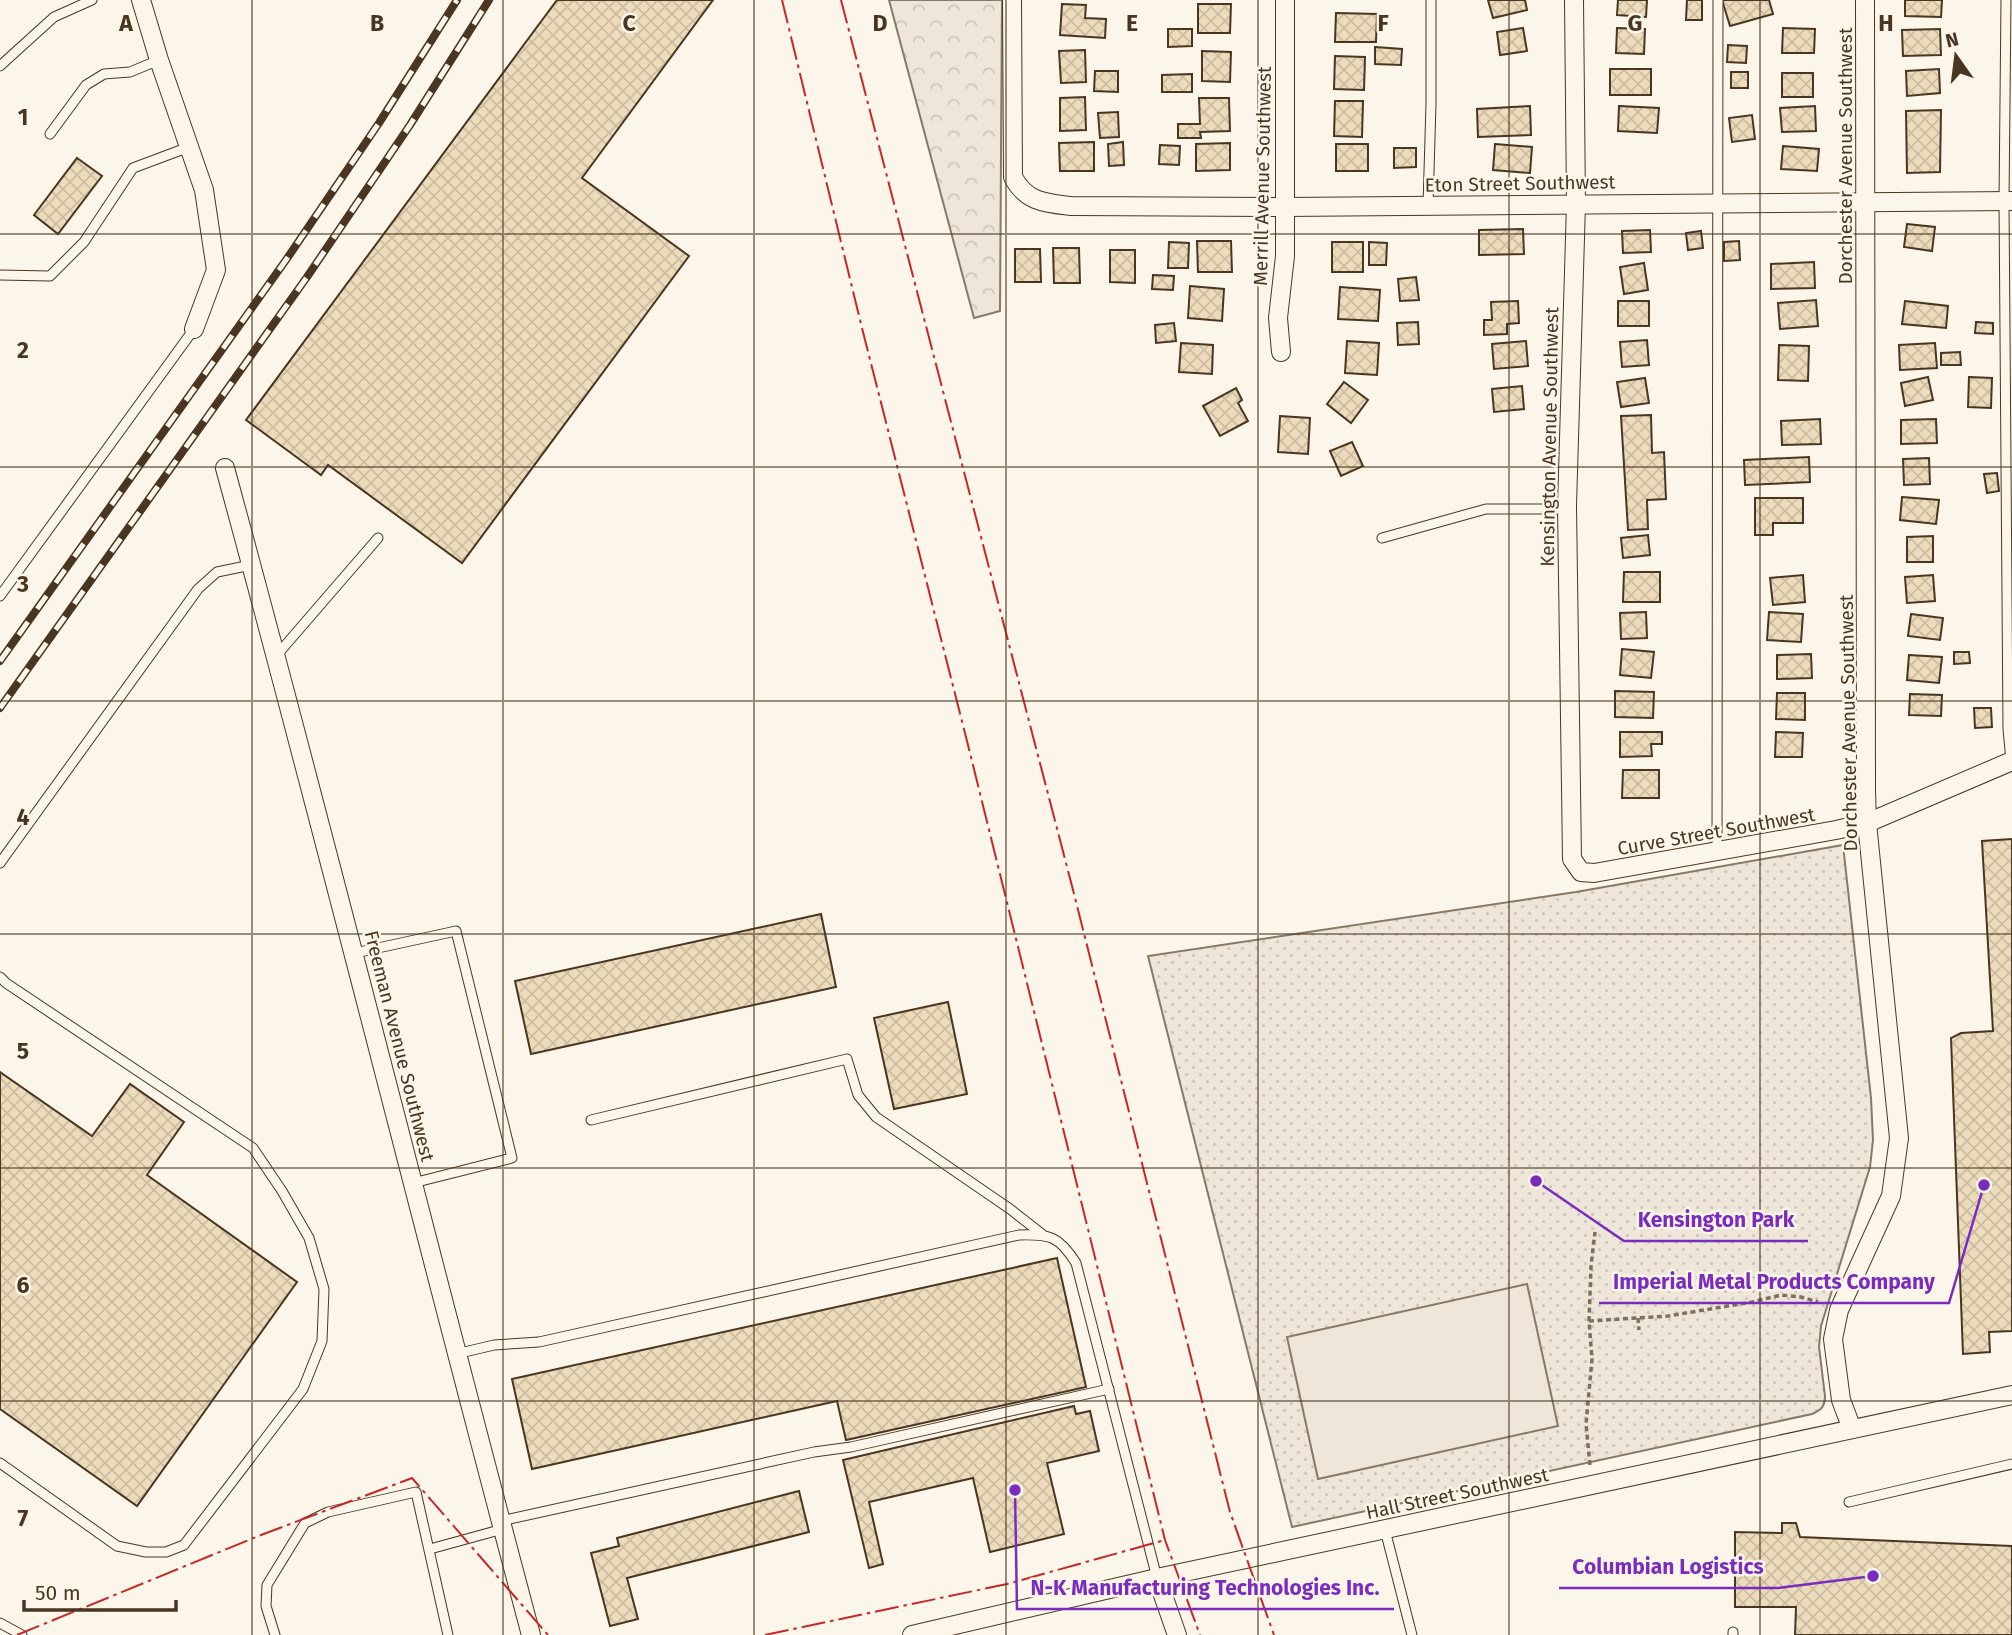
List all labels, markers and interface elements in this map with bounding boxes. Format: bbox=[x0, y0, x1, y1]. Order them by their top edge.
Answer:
text: A bbox=[118, 9, 133, 37]
text: B bbox=[370, 9, 384, 37]
text: C bbox=[622, 9, 636, 37]
text: D bbox=[873, 9, 888, 37]
text: E bbox=[1126, 9, 1138, 37]
text: F bbox=[1377, 9, 1389, 37]
text: G bbox=[1628, 9, 1642, 37]
text: H bbox=[1878, 9, 1894, 37]
north arrow bbox=[1921, 21, 1991, 91]
street label: Dorchester Avenue Southwest bbox=[1834, 27, 1857, 285]
text: N bbox=[1943, 27, 1961, 53]
street label: Merrill Avenue Southwest bbox=[1249, 66, 1276, 286]
text: 1 bbox=[18, 103, 28, 131]
street label: Eton Street Southwest bbox=[1425, 170, 1616, 197]
street label: Kensington Avenue Southwest bbox=[1536, 307, 1563, 567]
text: 2 bbox=[17, 336, 29, 364]
text: 3 bbox=[16, 570, 29, 598]
street label: Dorchester Avenue Southwest bbox=[1835, 594, 1862, 852]
text: 4 bbox=[17, 803, 30, 831]
street label: Curve Street Southwest bbox=[1616, 803, 1817, 860]
street label: Freeman Avenue Southwest bbox=[360, 928, 439, 1164]
text: 5 bbox=[17, 1037, 29, 1065]
callout: Kensington Park bbox=[1624, 1199, 1808, 1241]
text: Kensington Park bbox=[1638, 1207, 1795, 1233]
callout: Imperial Metal Products Company bbox=[1599, 1261, 1949, 1303]
text: Imperial Metal Products Company bbox=[1613, 1269, 1935, 1295]
text: 6 bbox=[17, 1271, 30, 1299]
street label: Hall Street Southwest bbox=[1364, 1463, 1551, 1524]
text: 7 bbox=[18, 1504, 29, 1532]
callout: Columbian Logistics bbox=[1559, 1546, 1778, 1588]
text: Columbian Logistics bbox=[1572, 1554, 1764, 1580]
callout: N-K Manufacturing Technologies Inc. bbox=[1017, 1567, 1394, 1609]
scale bar bbox=[24, 1568, 177, 1612]
text: N-K Manufacturing Technologies Inc. bbox=[1030, 1575, 1380, 1601]
text: 50 m bbox=[35, 1580, 81, 1606]

